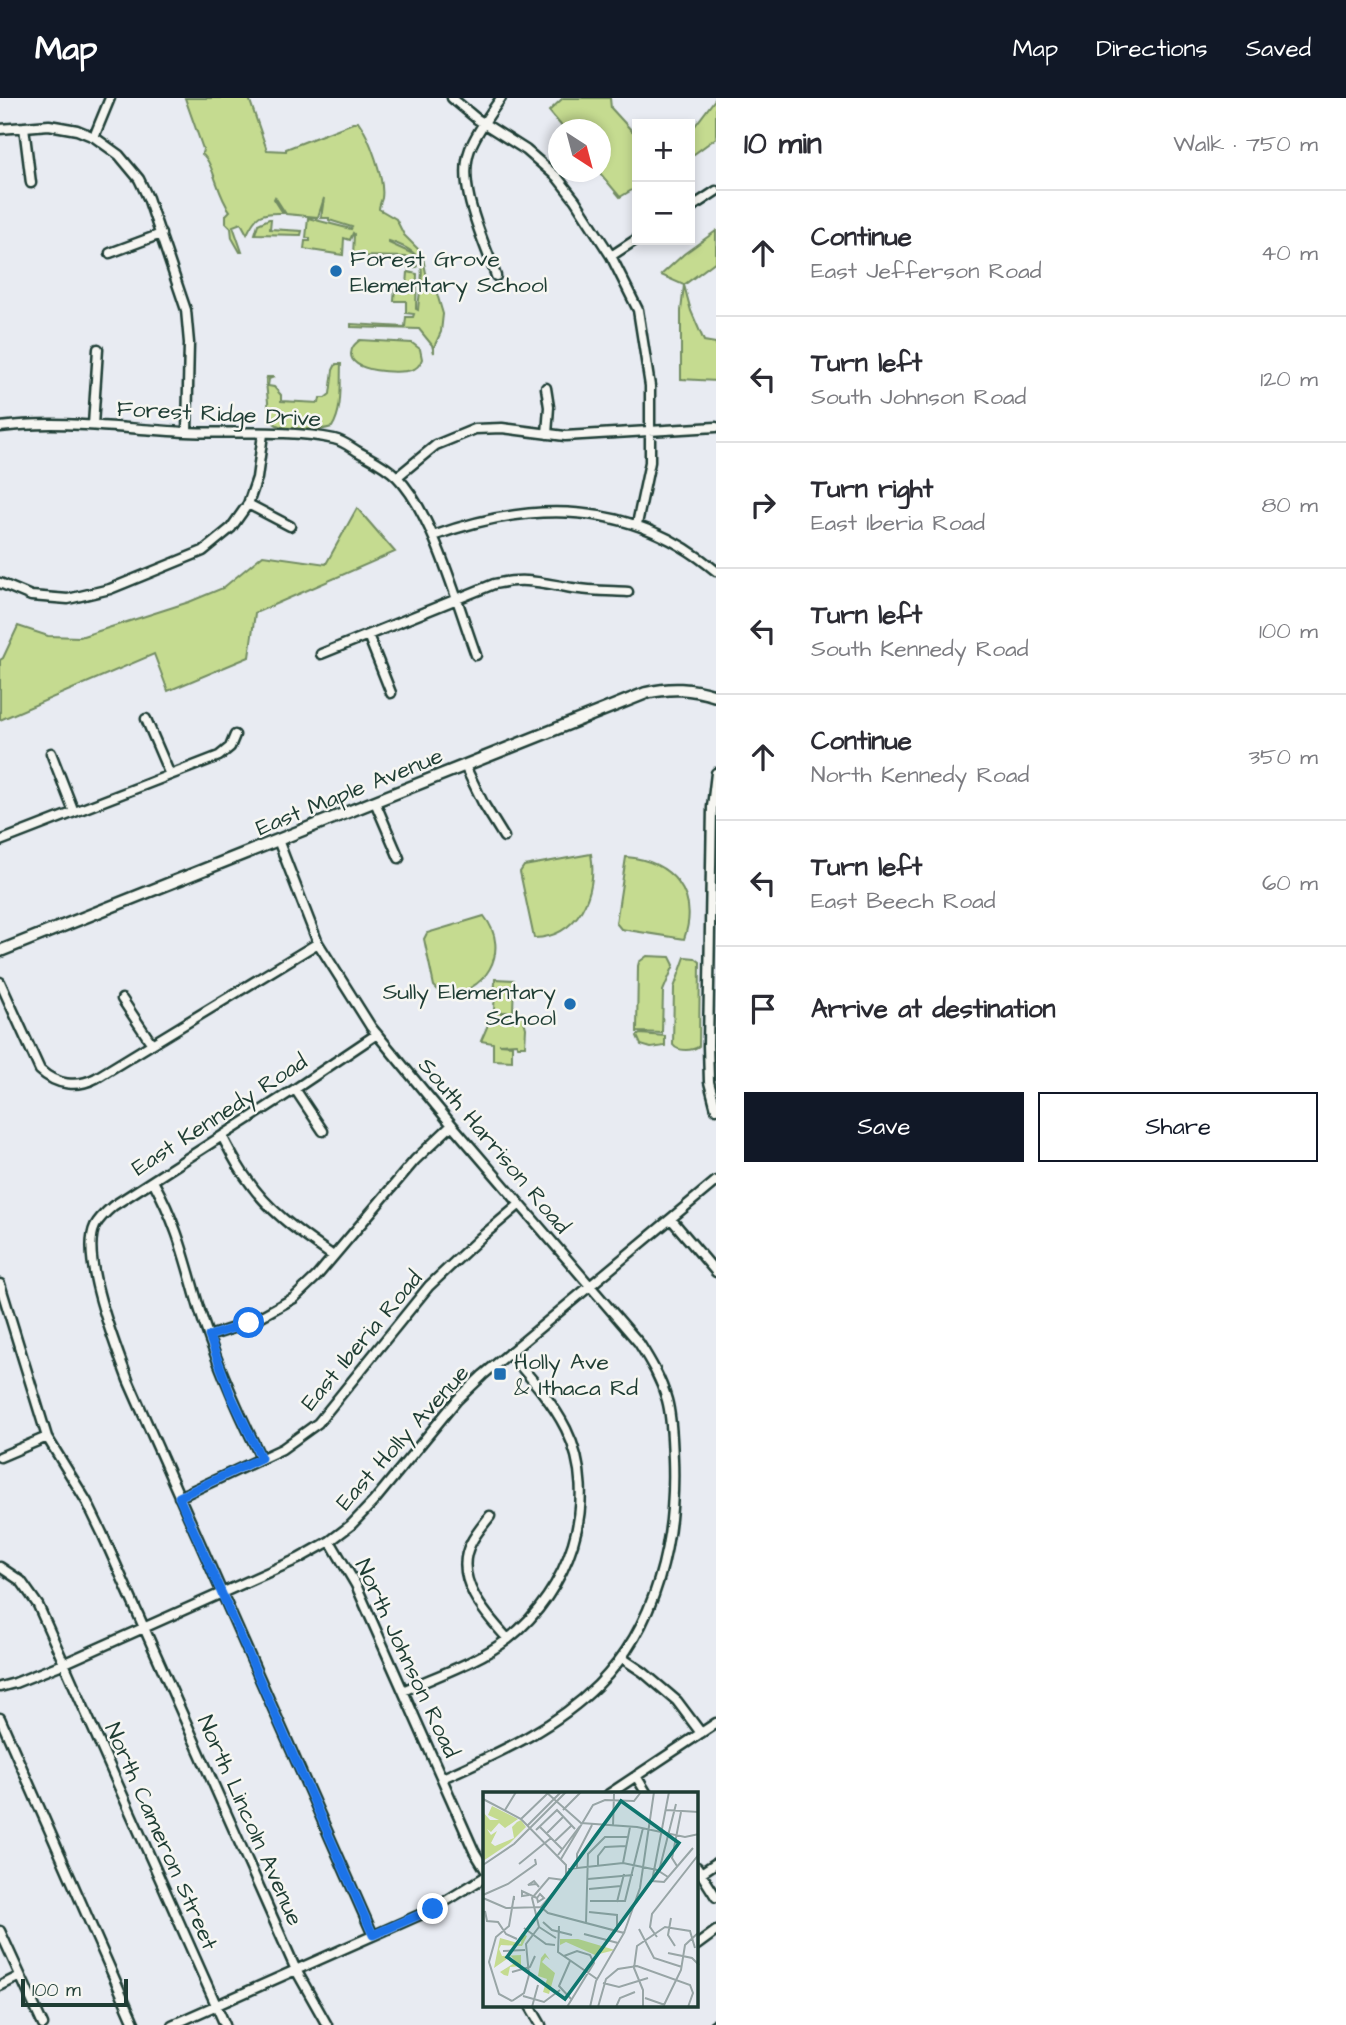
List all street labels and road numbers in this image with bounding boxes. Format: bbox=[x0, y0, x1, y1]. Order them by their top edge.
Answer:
street label: Forest Ridge Drive bbox=[116, 393, 322, 436]
street label: East Maple Avenue bbox=[251, 740, 448, 844]
street label: East Kennedy Road bbox=[125, 1046, 314, 1185]
street label: South Harrison Road bbox=[411, 1050, 578, 1241]
street label: East Iberia Road bbox=[294, 1264, 430, 1418]
street label: East Holly Avenue bbox=[329, 1358, 478, 1518]
street label: North Johnson Road bbox=[347, 1554, 467, 1763]
street label: North Lincoln Avenue bbox=[189, 1710, 311, 1931]
street label: North Cameron Street bbox=[97, 1718, 226, 1956]

